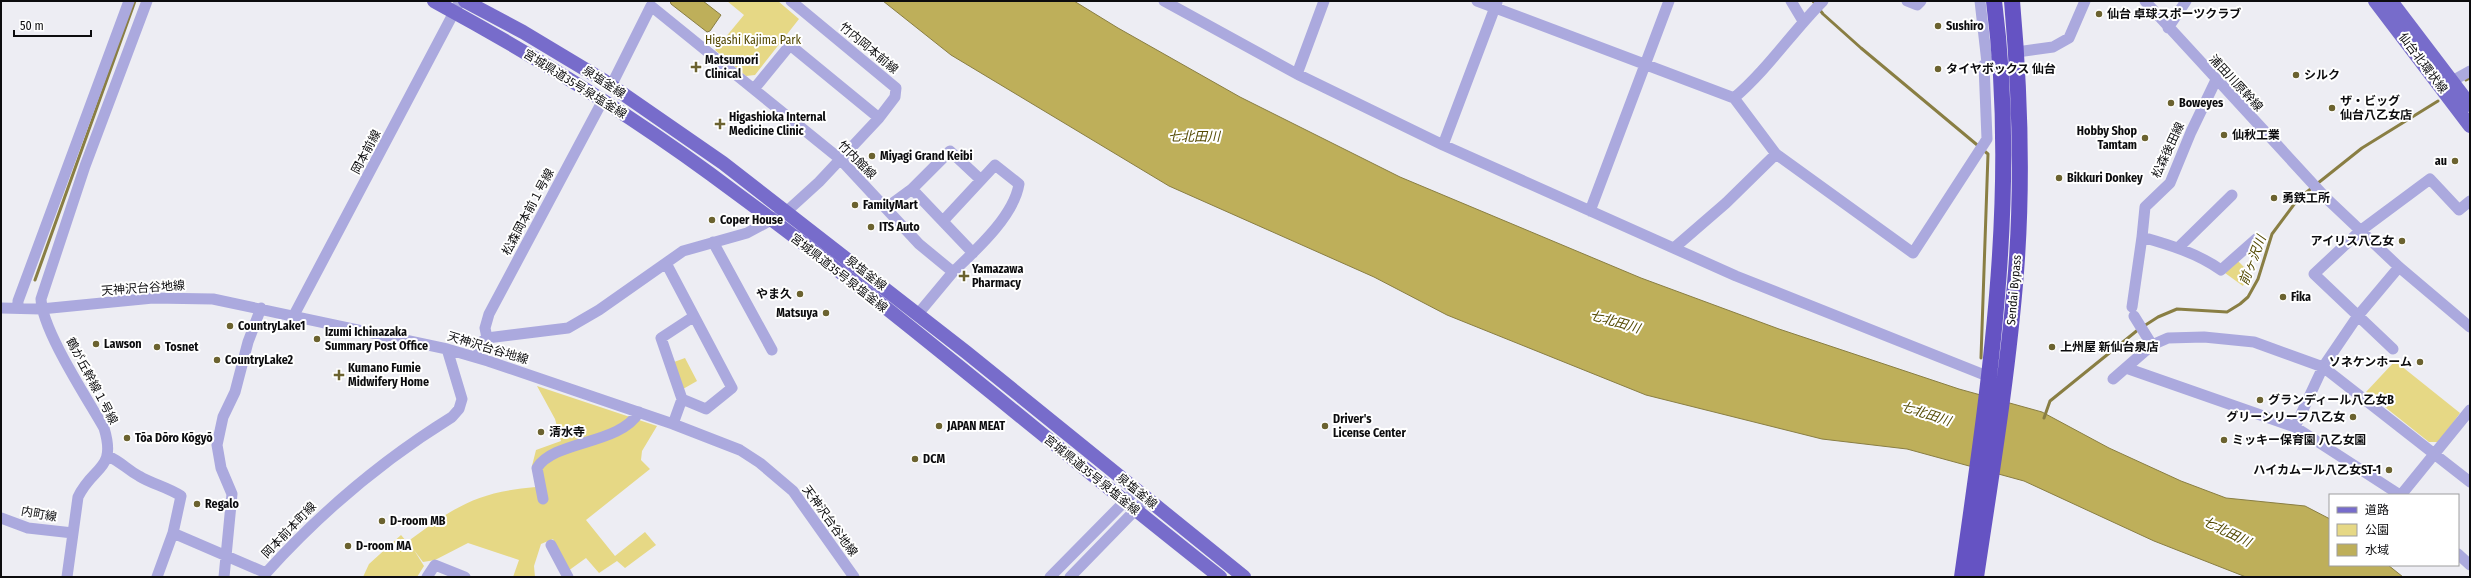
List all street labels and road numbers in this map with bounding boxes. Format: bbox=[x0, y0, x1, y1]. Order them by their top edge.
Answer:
street label: 竹内岡本前線 bbox=[837, 19, 901, 77]
street label: 仙台北環状線 bbox=[2396, 30, 2450, 96]
street label: 宮城県道35号泉塩釜線 bbox=[521, 47, 629, 121]
street label: 浦田川原幹線 bbox=[2206, 52, 2266, 114]
street label: 泉塩釜線 bbox=[580, 63, 628, 101]
street label: 松森後田線 bbox=[2149, 120, 2187, 180]
street label: 岡本前線 bbox=[349, 128, 383, 176]
street label: 竹内館線 bbox=[835, 138, 879, 182]
street label: 松森岡本前１号線 bbox=[499, 166, 557, 258]
street label: 宮城県道35号泉塩釜線 bbox=[788, 231, 890, 315]
street label: 泉塩釜線 bbox=[843, 253, 889, 293]
street label: Sendai Bypass bbox=[2004, 254, 2024, 326]
street label: 天神沢台谷地線 bbox=[101, 278, 185, 298]
street label: 天神沢台谷地線 bbox=[446, 329, 530, 367]
street label: 鶴が丘幹線１号線 bbox=[63, 335, 121, 427]
street label: 宮城県道35号泉塩釜線 bbox=[1041, 432, 1143, 518]
street label: 泉塩釜線 bbox=[1114, 470, 1160, 512]
street label: 天神沢台谷地線 bbox=[800, 483, 860, 559]
street label: 岡本前本町線 bbox=[259, 499, 319, 561]
street label: 内町線 bbox=[20, 504, 58, 524]

